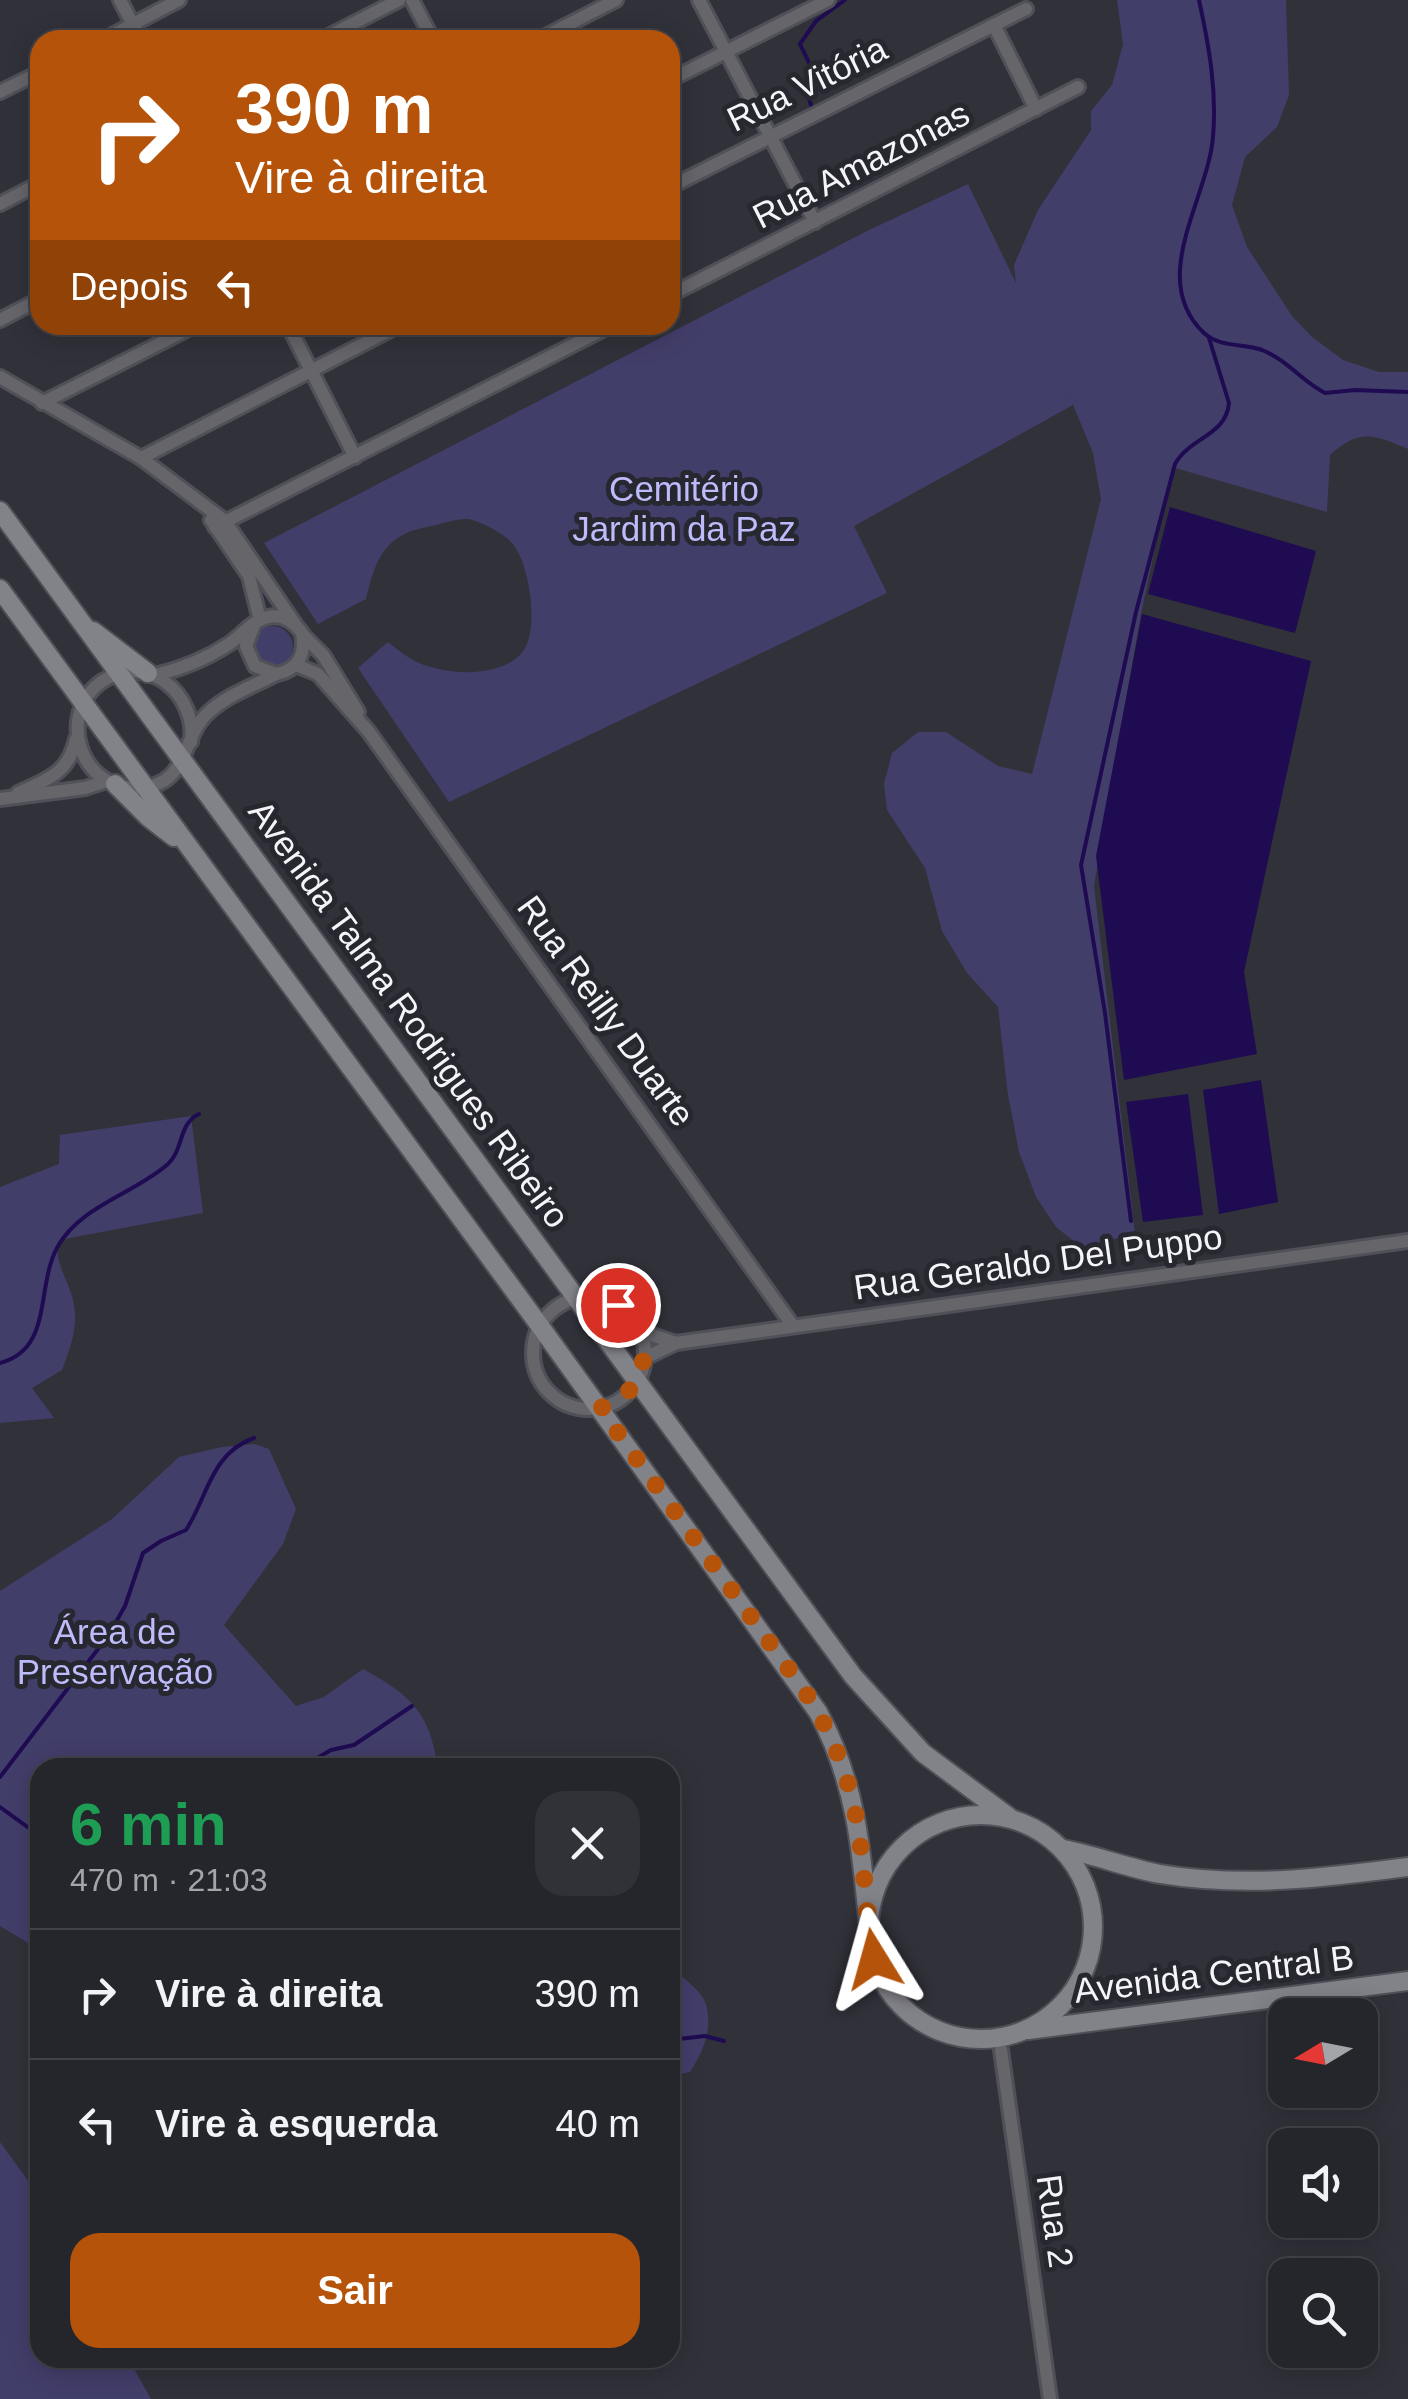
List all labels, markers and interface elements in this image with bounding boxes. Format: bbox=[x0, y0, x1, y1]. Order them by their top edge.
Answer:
street label: Rua Vitória bbox=[721, 28, 893, 139]
icon: right bbox=[70, 70, 200, 200]
text: 390 m bbox=[235, 70, 433, 148]
street label: Rua Amazonas bbox=[746, 93, 975, 236]
text: Vire à direita bbox=[235, 152, 487, 203]
icon: left bbox=[208, 260, 263, 315]
text: Depois bbox=[70, 266, 188, 308]
park label: Cemitério Jardim da Paz bbox=[572, 469, 796, 548]
street label: Avenida Talma Rodrigues Ribeiro bbox=[241, 793, 577, 1235]
street label: Rua Reilly Duarte bbox=[510, 888, 703, 1133]
street label: Rua Geraldo Del Puppo bbox=[851, 1216, 1225, 1307]
pin bbox=[576, 1263, 661, 1348]
icon: arrive bbox=[591, 1278, 646, 1333]
park label: Área de Preservação bbox=[17, 1612, 213, 1691]
text: 6 min bbox=[70, 1791, 227, 1858]
button: close bbox=[535, 1791, 640, 1896]
text: 470 m · 21:03 bbox=[70, 1862, 267, 1898]
position arrow bbox=[822, 1907, 926, 2011]
street label: Avenida Central B bbox=[1072, 1937, 1356, 2010]
icon: right bbox=[70, 1967, 125, 2022]
text: Vire à direita bbox=[155, 1973, 382, 2015]
text: 390 m bbox=[534, 1973, 640, 2015]
north arrow bbox=[1268, 1998, 1378, 2108]
map controls bbox=[1268, 1998, 1378, 2368]
icon: left bbox=[70, 2097, 125, 2152]
text: Vire à esquerda bbox=[155, 2103, 437, 2145]
text: 40 m bbox=[556, 2103, 640, 2145]
button: sound bbox=[1268, 2128, 1378, 2238]
street label: Rua 2 bbox=[1030, 2172, 1081, 2270]
button: Sair bbox=[70, 2233, 640, 2348]
button: search bbox=[1268, 2258, 1378, 2368]

